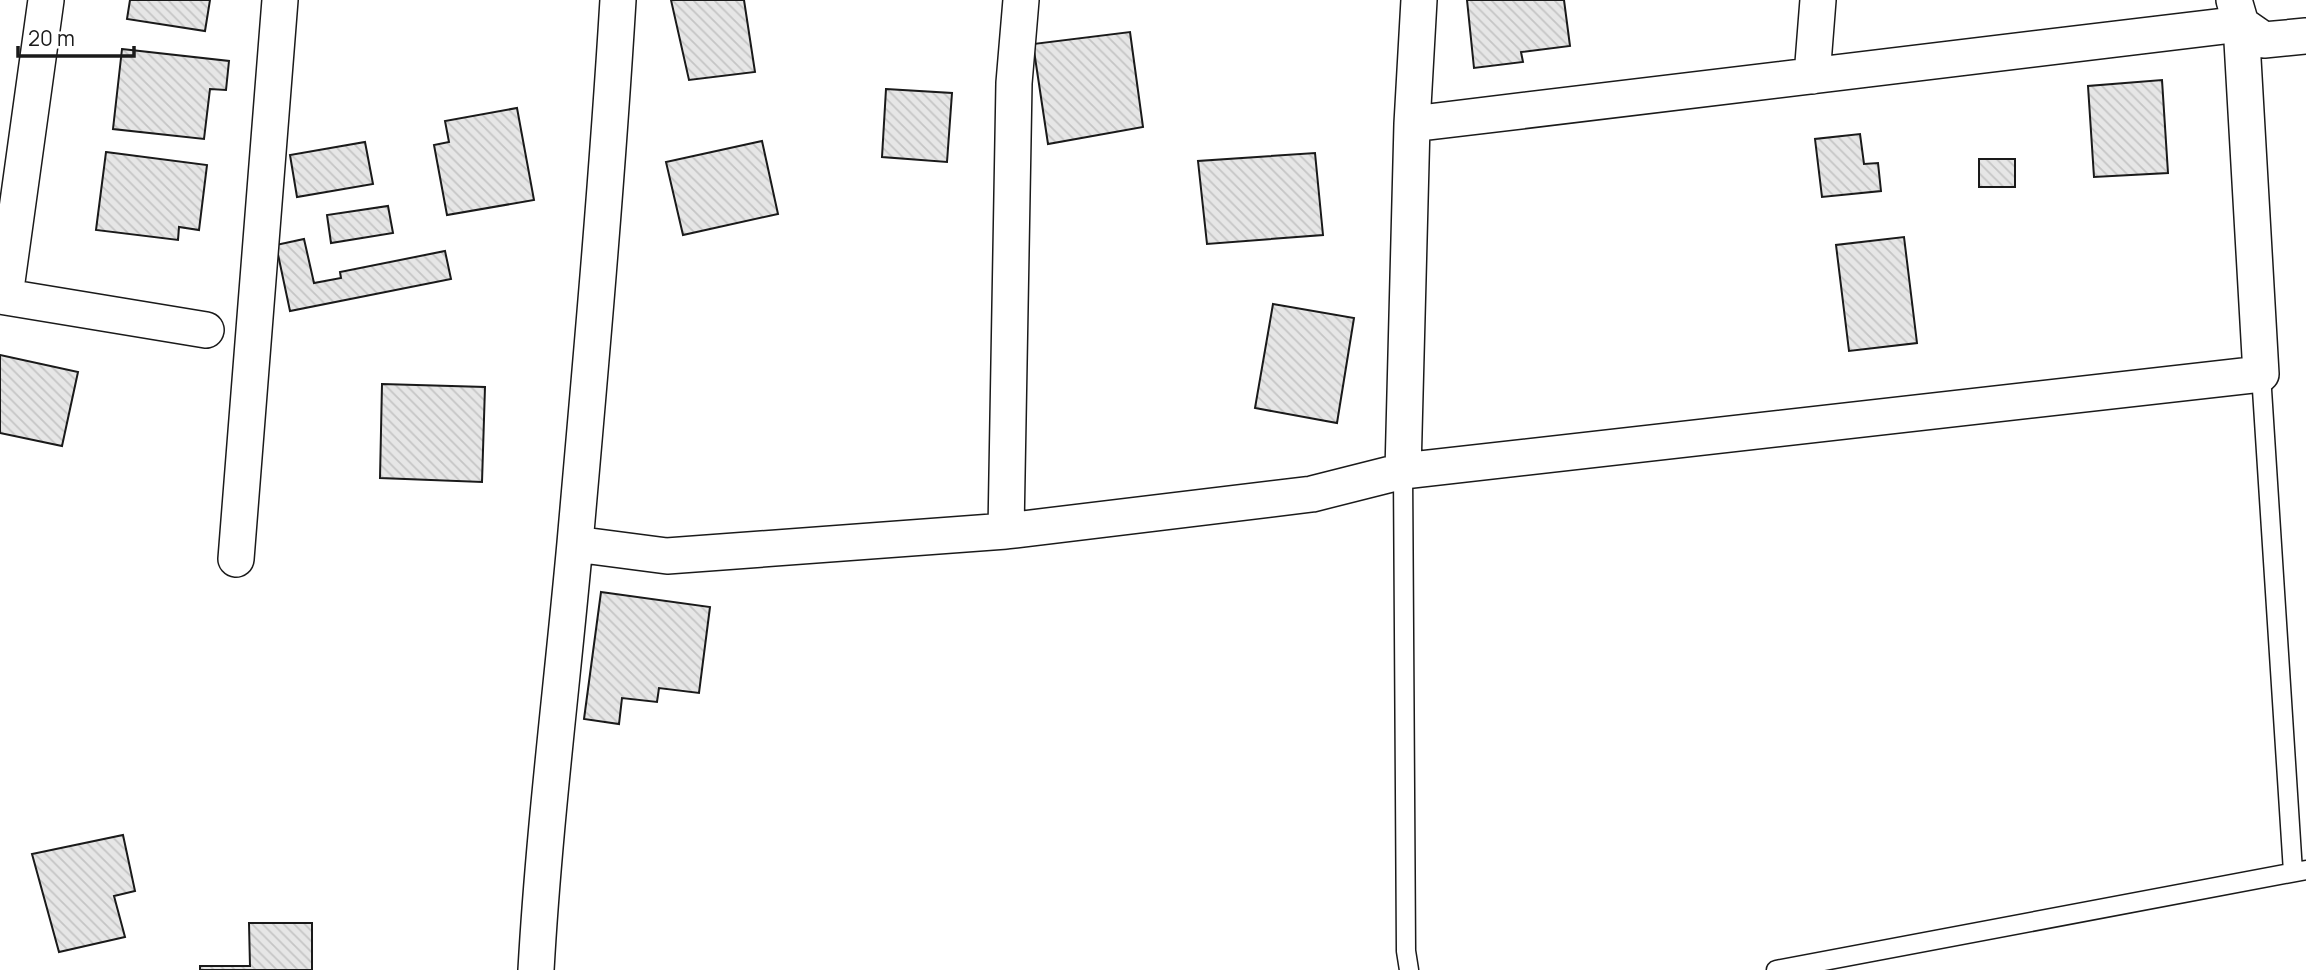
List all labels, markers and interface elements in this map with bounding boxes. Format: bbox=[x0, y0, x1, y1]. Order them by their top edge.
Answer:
scale bar bbox=[18, 14, 133, 58]
text: 20 m bbox=[28, 24, 75, 52]

